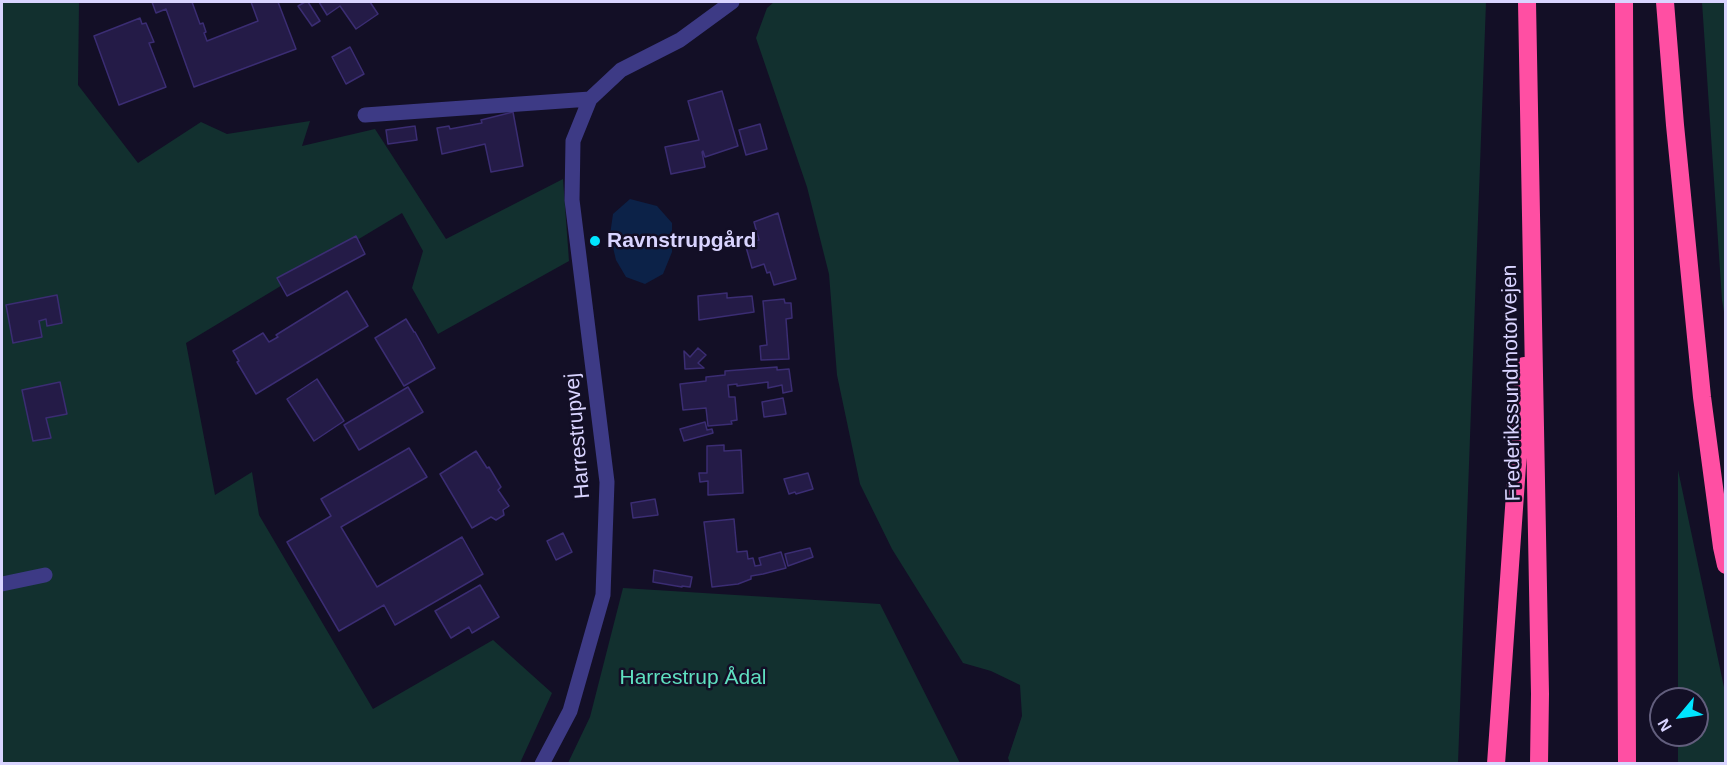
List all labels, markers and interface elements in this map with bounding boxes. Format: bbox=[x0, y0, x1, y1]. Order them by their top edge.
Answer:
place label: Ravnstrupgård bbox=[607, 228, 756, 254]
marker: Ravnstrupgård bbox=[588, 234, 602, 248]
street label: Frederikssundmotorvejen bbox=[1497, 264, 1527, 502]
street label: Harrestrupvej bbox=[560, 372, 596, 500]
park label: Harrestrup Ådal bbox=[619, 665, 767, 691]
north arrow bbox=[1649, 687, 1709, 747]
text: N bbox=[1654, 716, 1675, 734]

